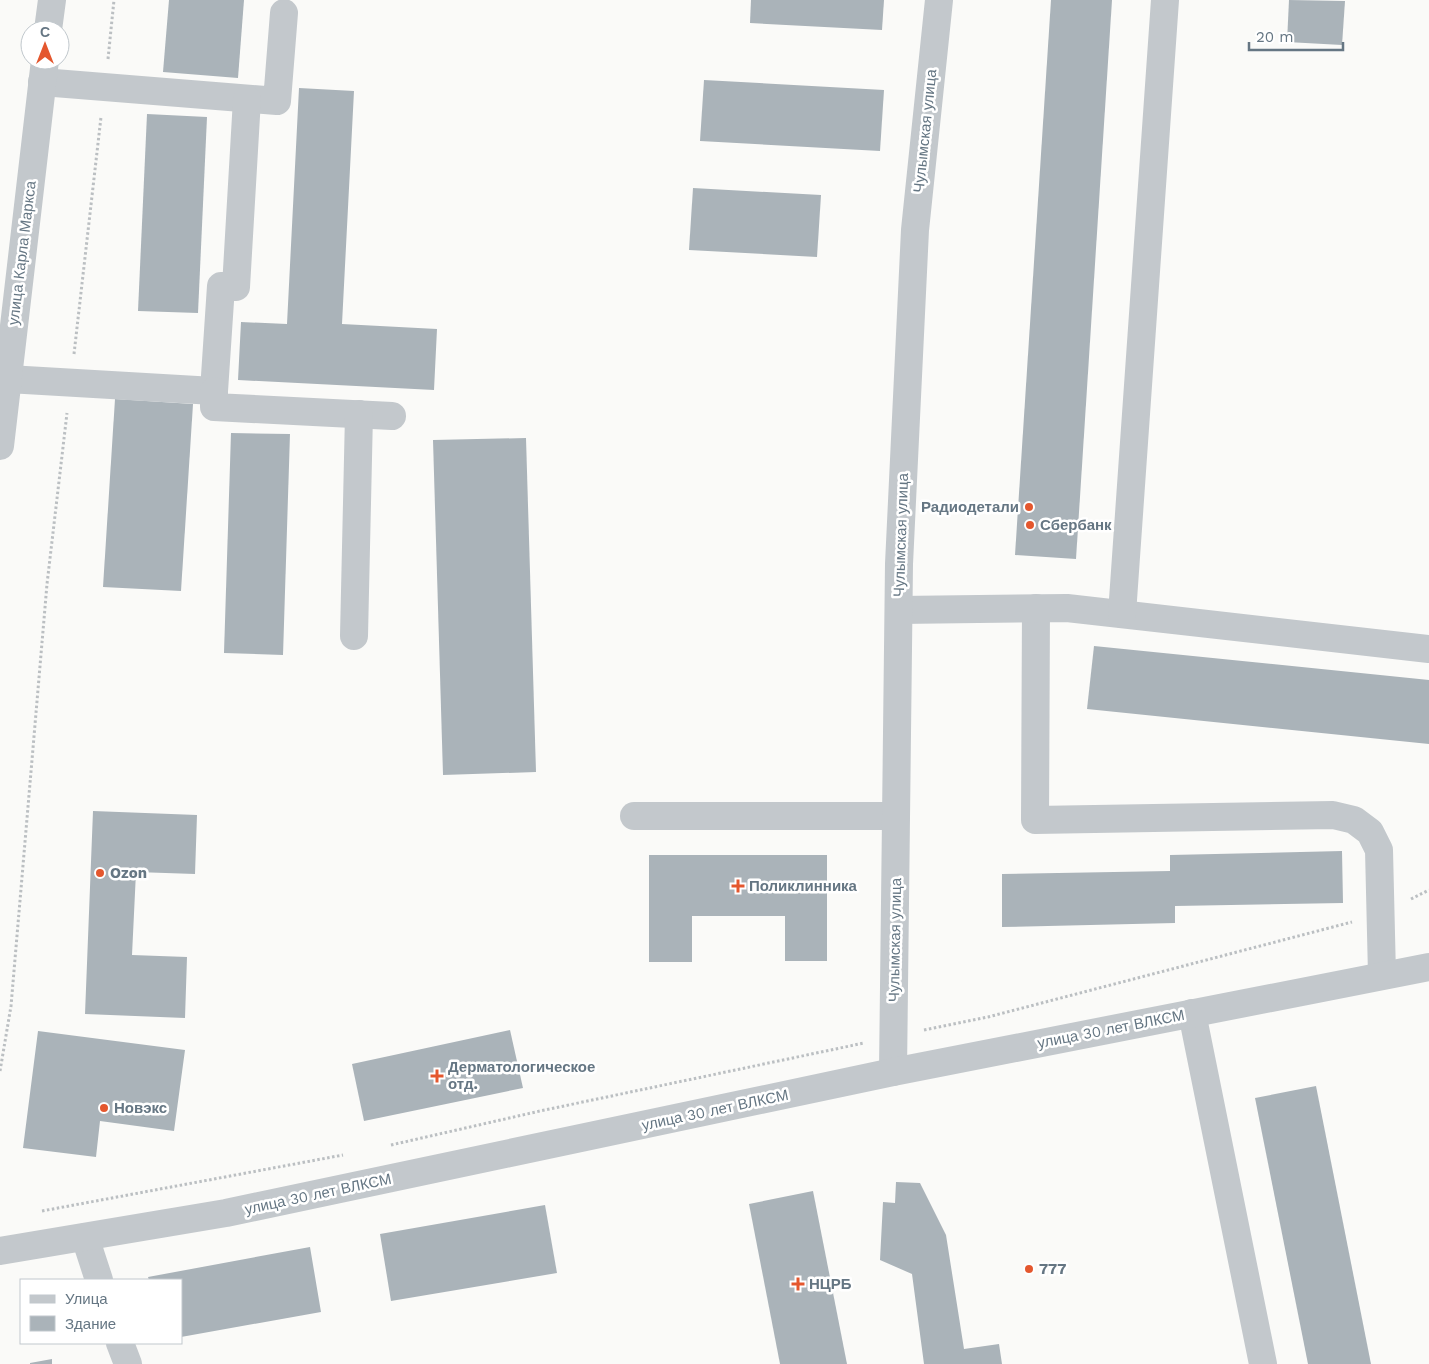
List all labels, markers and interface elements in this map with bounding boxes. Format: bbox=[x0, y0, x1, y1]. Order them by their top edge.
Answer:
north arrow bbox=[20, 20, 70, 70]
scale bar bbox=[1249, 20, 1343, 52]
text: С bbox=[40, 24, 50, 40]
text: 20 m bbox=[1256, 28, 1294, 46]
street label: Чулымская улица bbox=[910, 68, 941, 194]
street label: улица Карла Маркса bbox=[4, 179, 40, 326]
street label: Чулымская улица bbox=[890, 472, 912, 597]
place label: Радиодетали bbox=[921, 498, 1019, 516]
marker: Радиодетали bbox=[1023, 501, 1035, 513]
place label: Сбербанк bbox=[1040, 516, 1112, 534]
marker: Сбербанк bbox=[1024, 519, 1036, 531]
place label: Ozon bbox=[110, 864, 147, 882]
marker: Ozon bbox=[94, 867, 106, 879]
place label: Поликлинника bbox=[749, 877, 858, 895]
street label: Чулымская улица bbox=[885, 877, 905, 1002]
marker: Поликлинника bbox=[731, 879, 745, 893]
street label: улица 30 лет ВЛКСМ bbox=[1036, 1006, 1186, 1052]
place label: Дерматологическое отд. bbox=[448, 1058, 595, 1093]
marker: Дерматологическое отд. bbox=[430, 1069, 444, 1083]
street label: улица 30 лет ВЛКСМ bbox=[640, 1086, 790, 1134]
place label: Новэкс bbox=[114, 1099, 167, 1117]
marker: Новэкс bbox=[98, 1102, 110, 1114]
street label: улица 30 лет ВЛКСМ bbox=[243, 1170, 393, 1218]
place label: 777 bbox=[1039, 1260, 1066, 1278]
marker: 777 bbox=[1023, 1263, 1035, 1275]
place label: НЦРБ bbox=[809, 1275, 852, 1293]
marker: НЦРБ bbox=[791, 1277, 805, 1291]
legend bbox=[20, 1279, 182, 1344]
text: Улица bbox=[65, 1290, 108, 1308]
text: Здание bbox=[65, 1315, 116, 1333]

